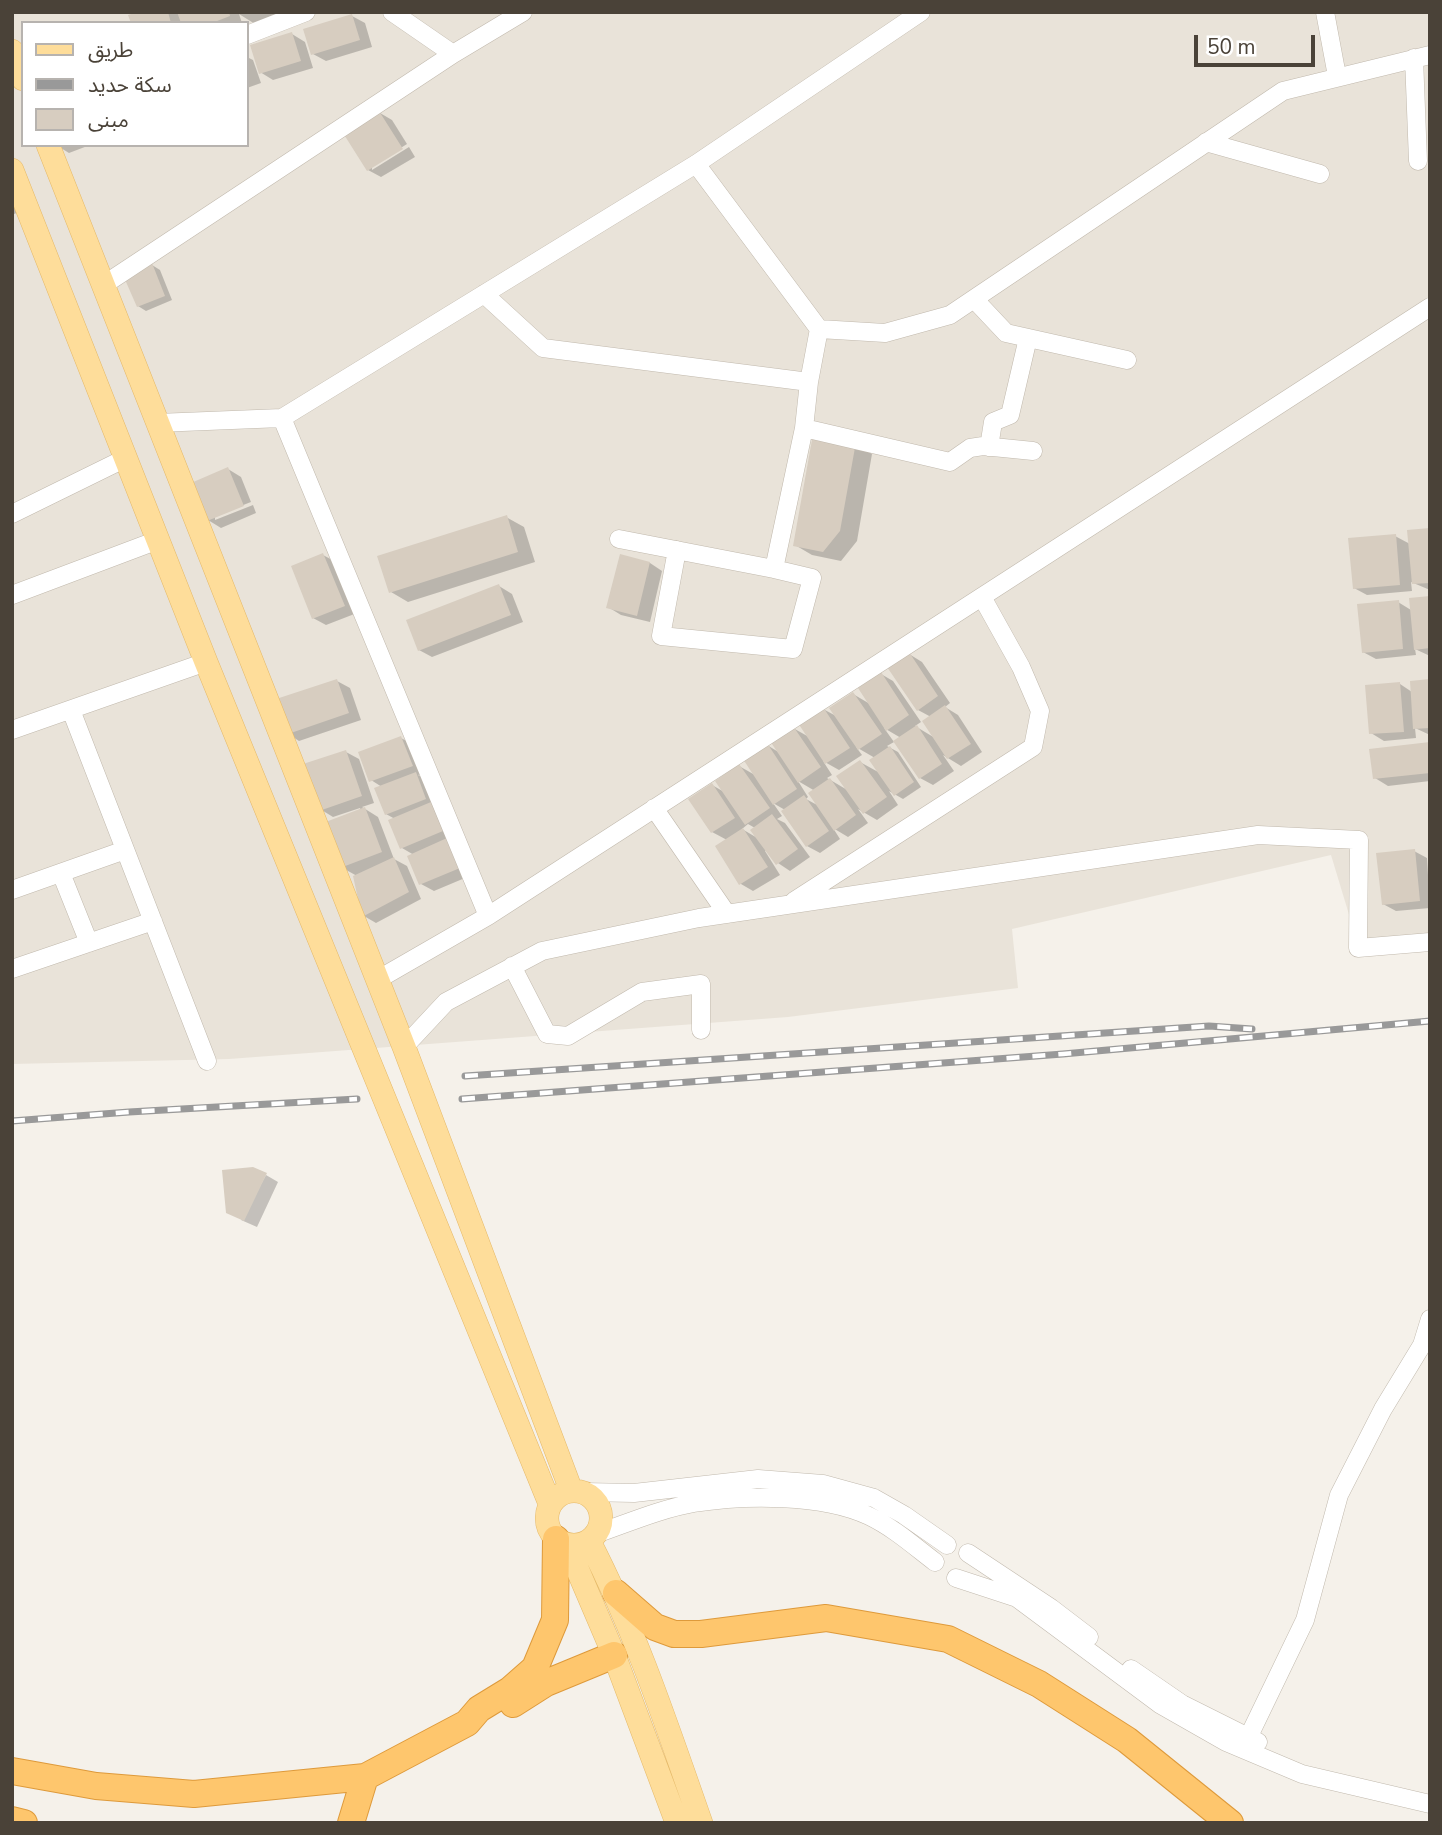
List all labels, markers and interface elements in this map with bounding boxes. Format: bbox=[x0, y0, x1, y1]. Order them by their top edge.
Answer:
legend bbox=[21, 21, 248, 147]
scale bar bbox=[1197, 21, 1318, 65]
text: 50 m bbox=[1207, 33, 1256, 61]
text: طريق bbox=[88, 36, 133, 64]
text: سكة حديد bbox=[88, 71, 172, 99]
text: مبنى bbox=[88, 106, 129, 134]

